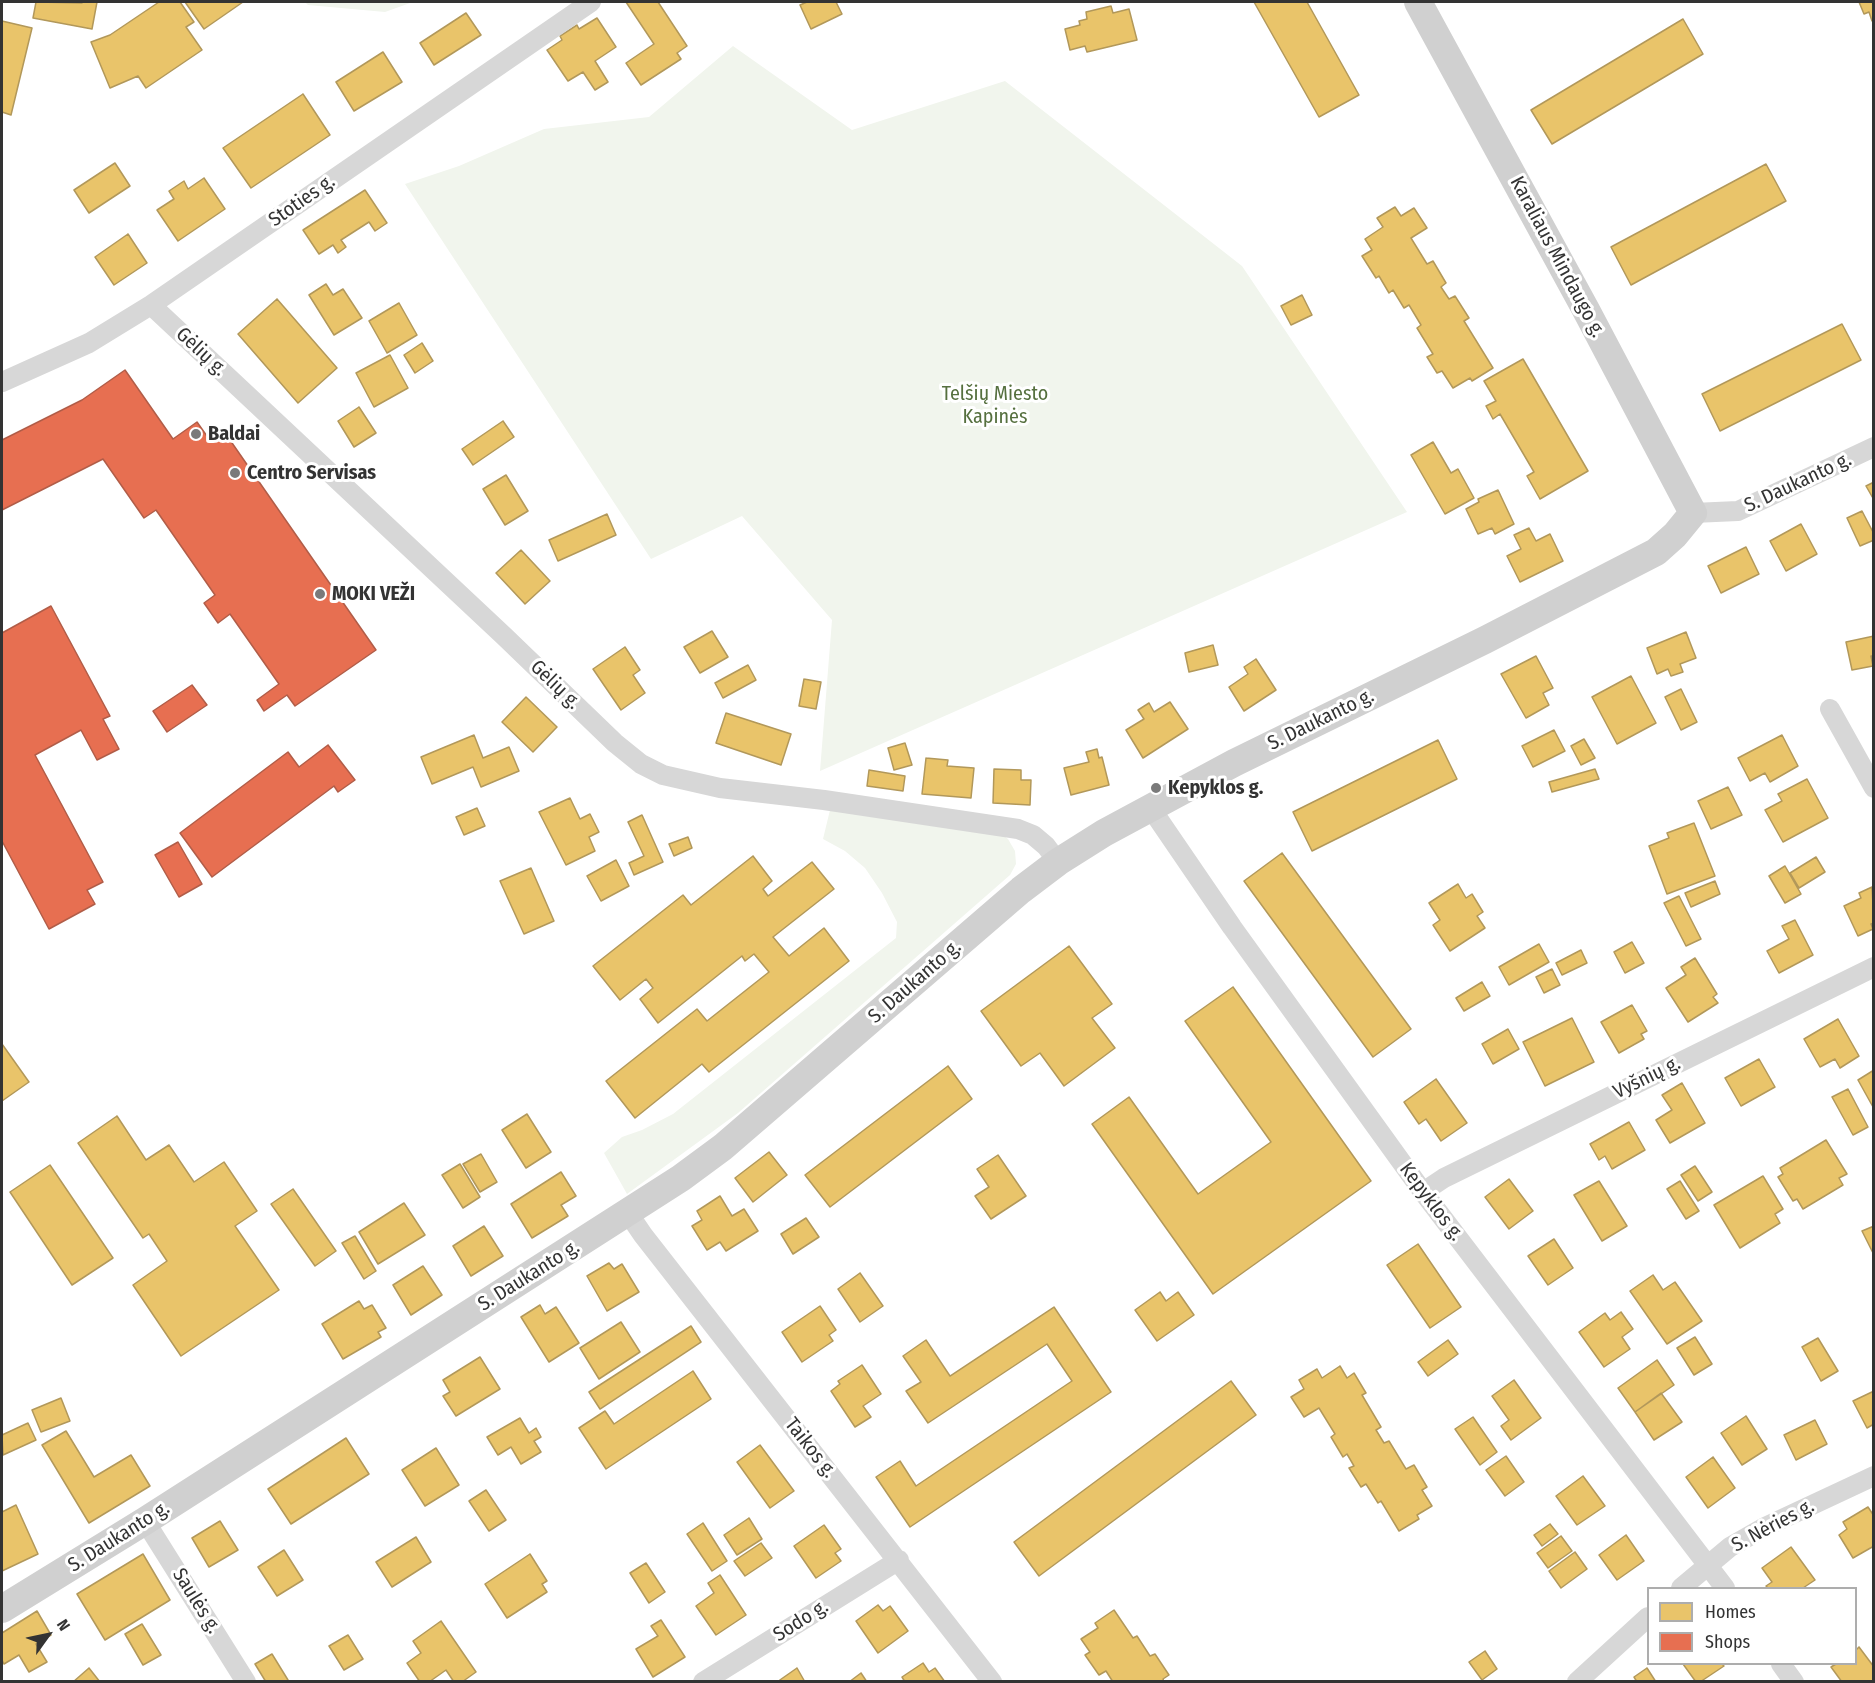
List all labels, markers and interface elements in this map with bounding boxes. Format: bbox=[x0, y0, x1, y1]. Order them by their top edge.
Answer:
street label: Stoties g. bbox=[264, 170, 340, 232]
street label: Karaliaus Mindaugo g. bbox=[1504, 172, 1610, 342]
street label: Gėlių g. bbox=[171, 323, 231, 381]
park label: Telšių Miesto Kapinės bbox=[942, 382, 1048, 429]
place label: Baldai bbox=[208, 422, 260, 446]
marker: Baldai bbox=[189, 427, 203, 441]
street label: S. Daukanto g. bbox=[1741, 448, 1855, 518]
place label: Centro Servisas bbox=[247, 461, 376, 485]
marker: Centro Servisas bbox=[228, 466, 242, 480]
place label: MOKI VEŽI bbox=[332, 582, 415, 606]
marker: MOKI VEŽI bbox=[313, 587, 327, 601]
street label: Gėlių g. bbox=[525, 655, 585, 715]
street label: S. Daukanto g. bbox=[1264, 684, 1378, 756]
place label: Kepyklos g. bbox=[1168, 776, 1263, 800]
marker: Kepyklos g. bbox=[1149, 781, 1163, 795]
street label: S. Daukanto g. bbox=[864, 935, 966, 1029]
street label: Vyšnių g. bbox=[1610, 1052, 1684, 1104]
street label: Kepyklos g. bbox=[1394, 1158, 1468, 1246]
street label: S. Daukanto g. bbox=[474, 1235, 584, 1317]
street label: Taikos g. bbox=[779, 1413, 841, 1483]
street label: S. Nėries g. bbox=[1728, 1494, 1818, 1558]
street label: S. Daukanto g. bbox=[64, 1496, 174, 1578]
street label: Saulės g. bbox=[167, 1564, 225, 1638]
legend bbox=[1647, 1587, 1857, 1665]
street label: Sodo g. bbox=[769, 1595, 833, 1647]
text: Homes bbox=[1705, 1601, 1756, 1623]
north arrow bbox=[18, 1605, 78, 1665]
text: N bbox=[53, 1616, 74, 1634]
text: Shops bbox=[1705, 1631, 1750, 1653]

